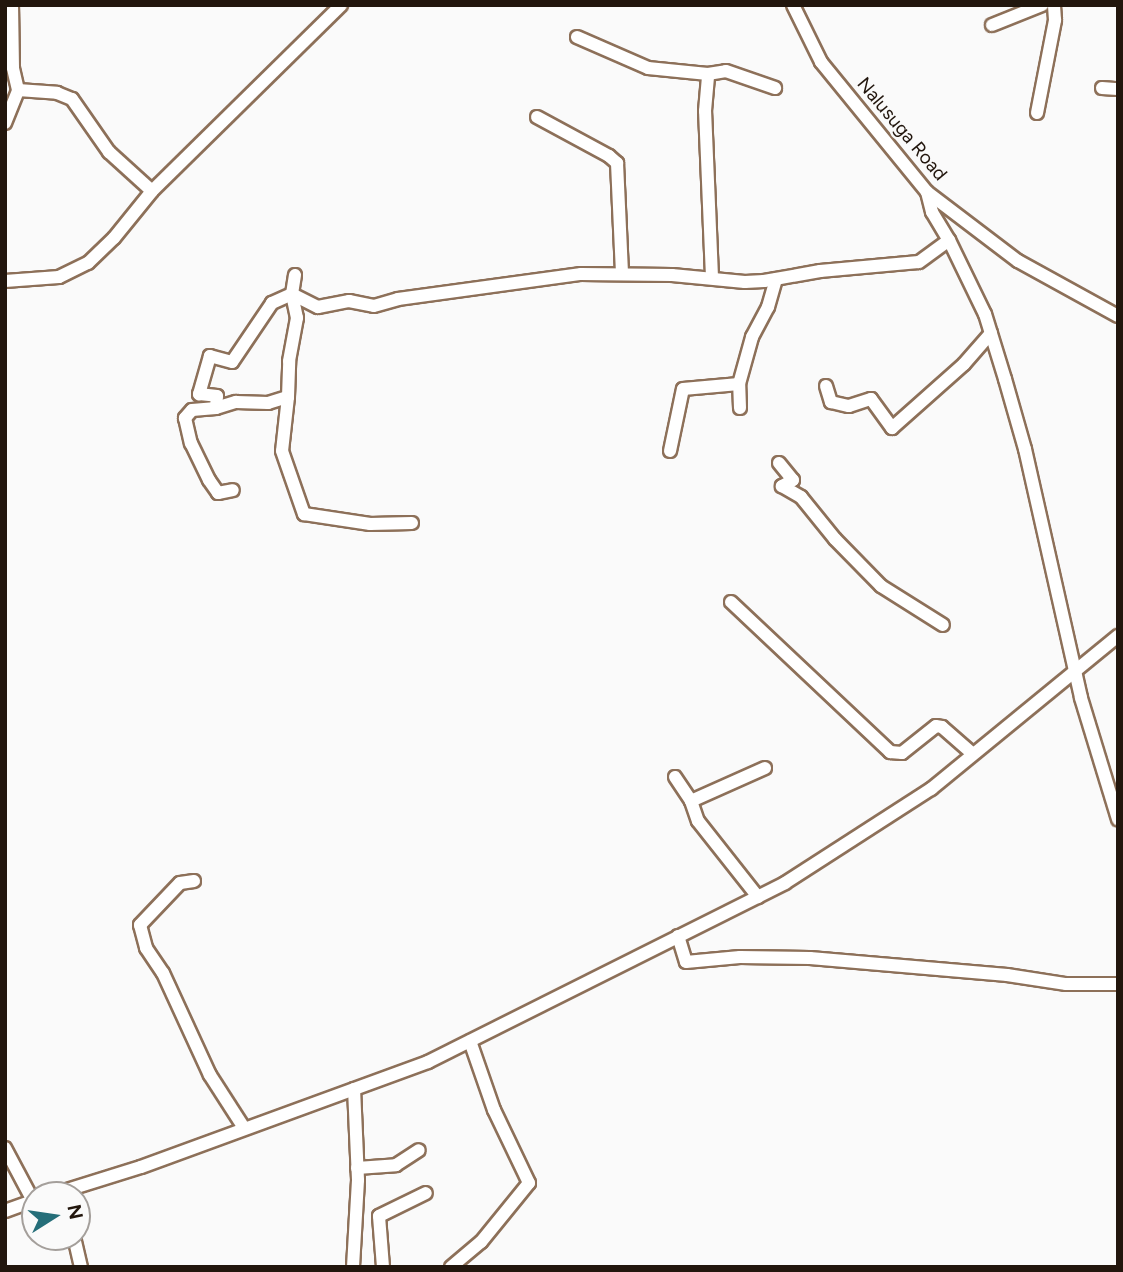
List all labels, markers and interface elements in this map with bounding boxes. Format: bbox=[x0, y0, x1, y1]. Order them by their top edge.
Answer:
street label: Nalusuga Road bbox=[852, 73, 952, 185]
north arrow bbox=[21, 1181, 91, 1251]
text: N bbox=[62, 1202, 88, 1222]

